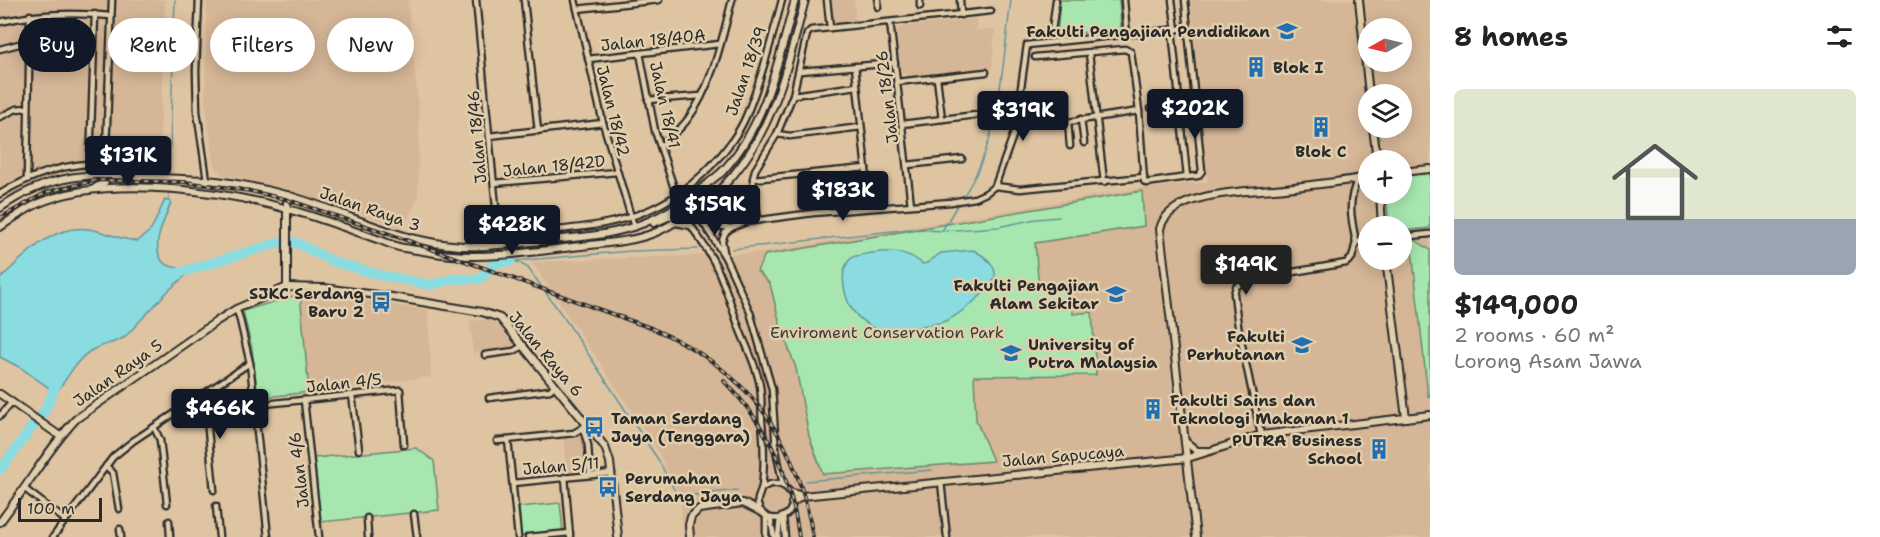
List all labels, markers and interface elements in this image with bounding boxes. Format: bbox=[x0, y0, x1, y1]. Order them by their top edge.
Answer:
chip: Buy bbox=[18, 18, 96, 72]
chip: Rent bbox=[108, 18, 198, 72]
chip: Filters bbox=[210, 18, 315, 72]
chip: New bbox=[327, 18, 414, 72]
north arrow bbox=[1358, 18, 1412, 72]
map controls bbox=[1358, 18, 1412, 270]
school or university icon: Fakulti Pengajian Pendidikan bbox=[1275, 19, 1299, 43]
text: 8 homes bbox=[1454, 19, 1568, 54]
icon: filters bbox=[1823, 20, 1856, 53]
place label: Fakulti Pengajian Pendidikan bbox=[1026, 21, 1270, 42]
street label: Jalan 18/39 bbox=[721, 23, 771, 119]
street label: Jalan 18/40A bbox=[600, 24, 706, 56]
street label: Jalan 18/26 bbox=[871, 49, 903, 145]
building icon: Blok I bbox=[1244, 55, 1268, 79]
place label: Blok I bbox=[1273, 57, 1324, 78]
street label: Jalan 18/41 bbox=[645, 59, 685, 151]
street label: Jalan 18/42 bbox=[592, 63, 634, 159]
button: layers bbox=[1358, 84, 1412, 138]
street label: Jalan 18/46 bbox=[462, 89, 492, 185]
pin: $202K bbox=[1153, 89, 1237, 140]
pin: $319K bbox=[981, 91, 1065, 142]
text: $202K bbox=[1161, 95, 1229, 121]
text: $319K bbox=[991, 97, 1055, 123]
building icon: Blok C bbox=[1309, 115, 1333, 139]
icon: home bbox=[1601, 128, 1709, 236]
pin: $131K bbox=[86, 136, 170, 187]
place label: Blok C bbox=[1295, 141, 1347, 162]
text: $131K bbox=[99, 142, 157, 168]
street label: Jalan 18/42D bbox=[502, 150, 606, 182]
button: + bbox=[1358, 150, 1412, 204]
pin: $183K bbox=[801, 171, 885, 222]
text: $183K bbox=[811, 177, 875, 203]
street label: Jalan Raya 3 bbox=[317, 182, 423, 236]
pin: $159K bbox=[673, 185, 757, 236]
text: $159K bbox=[684, 191, 746, 217]
pin: $428K bbox=[470, 205, 554, 256]
text: $428K bbox=[478, 211, 546, 237]
button: − bbox=[1358, 216, 1412, 270]
pin: $149K bbox=[1204, 245, 1288, 296]
text: $149K bbox=[1215, 251, 1277, 277]
place label: Fakulti Pengajian Alam Sekitar bbox=[953, 275, 1099, 314]
school or university icon: Fakulti Pengajian Alam Sekitar bbox=[1104, 282, 1128, 306]
place label: SJKC Serdang Baru 2 bbox=[249, 283, 364, 322]
text: $149,000 bbox=[1454, 287, 1578, 322]
bus stop icon: SJKC Serdang Baru 2 bbox=[369, 290, 393, 314]
street label: Jalan Raya 6 bbox=[504, 307, 588, 401]
park label: Enviroment Conservation Park bbox=[770, 322, 1004, 343]
text: 2 rooms · 60 m² bbox=[1454, 322, 1614, 348]
place label: Fakulti Perhutanan bbox=[1187, 326, 1285, 365]
school or university icon: Fakulti Perhutanan bbox=[1290, 333, 1314, 357]
place label: University of Putra Malaysia bbox=[1028, 334, 1158, 373]
street label: Jalan Raya 5 bbox=[69, 335, 167, 411]
school or university icon: University of Putra Malaysia bbox=[999, 341, 1023, 365]
text: Lorong Asam Jawa bbox=[1454, 348, 1642, 374]
street label: Jalan 4/5 bbox=[305, 369, 383, 397]
pin: $466K bbox=[178, 389, 262, 440]
place label: Fakulti Sains dan Teknologi Makanan 1 bbox=[1170, 390, 1349, 429]
text: $466K bbox=[185, 395, 255, 421]
building icon: Fakulti Sains dan Teknologi Makanan 1 bbox=[1141, 397, 1165, 421]
place label: Taman Serdang Jaya (Tenggara) bbox=[611, 408, 750, 447]
bus stop icon: Taman Serdang Jaya (Tenggara) bbox=[582, 415, 606, 439]
place label: PUTRA Business School bbox=[1232, 430, 1362, 469]
street label: Jalan 4/6 bbox=[284, 431, 314, 509]
building icon: PUTRA Business School bbox=[1367, 437, 1391, 461]
street label: Jalan Sapucaya bbox=[1001, 440, 1125, 472]
street label: Jalan 5/11 bbox=[522, 452, 600, 480]
place label: Perumahan Serdang Jaya bbox=[625, 468, 742, 507]
bus stop icon: Perumahan Serdang Jaya bbox=[596, 475, 620, 499]
scale bar bbox=[18, 495, 102, 522]
text: 100 m bbox=[27, 498, 75, 519]

